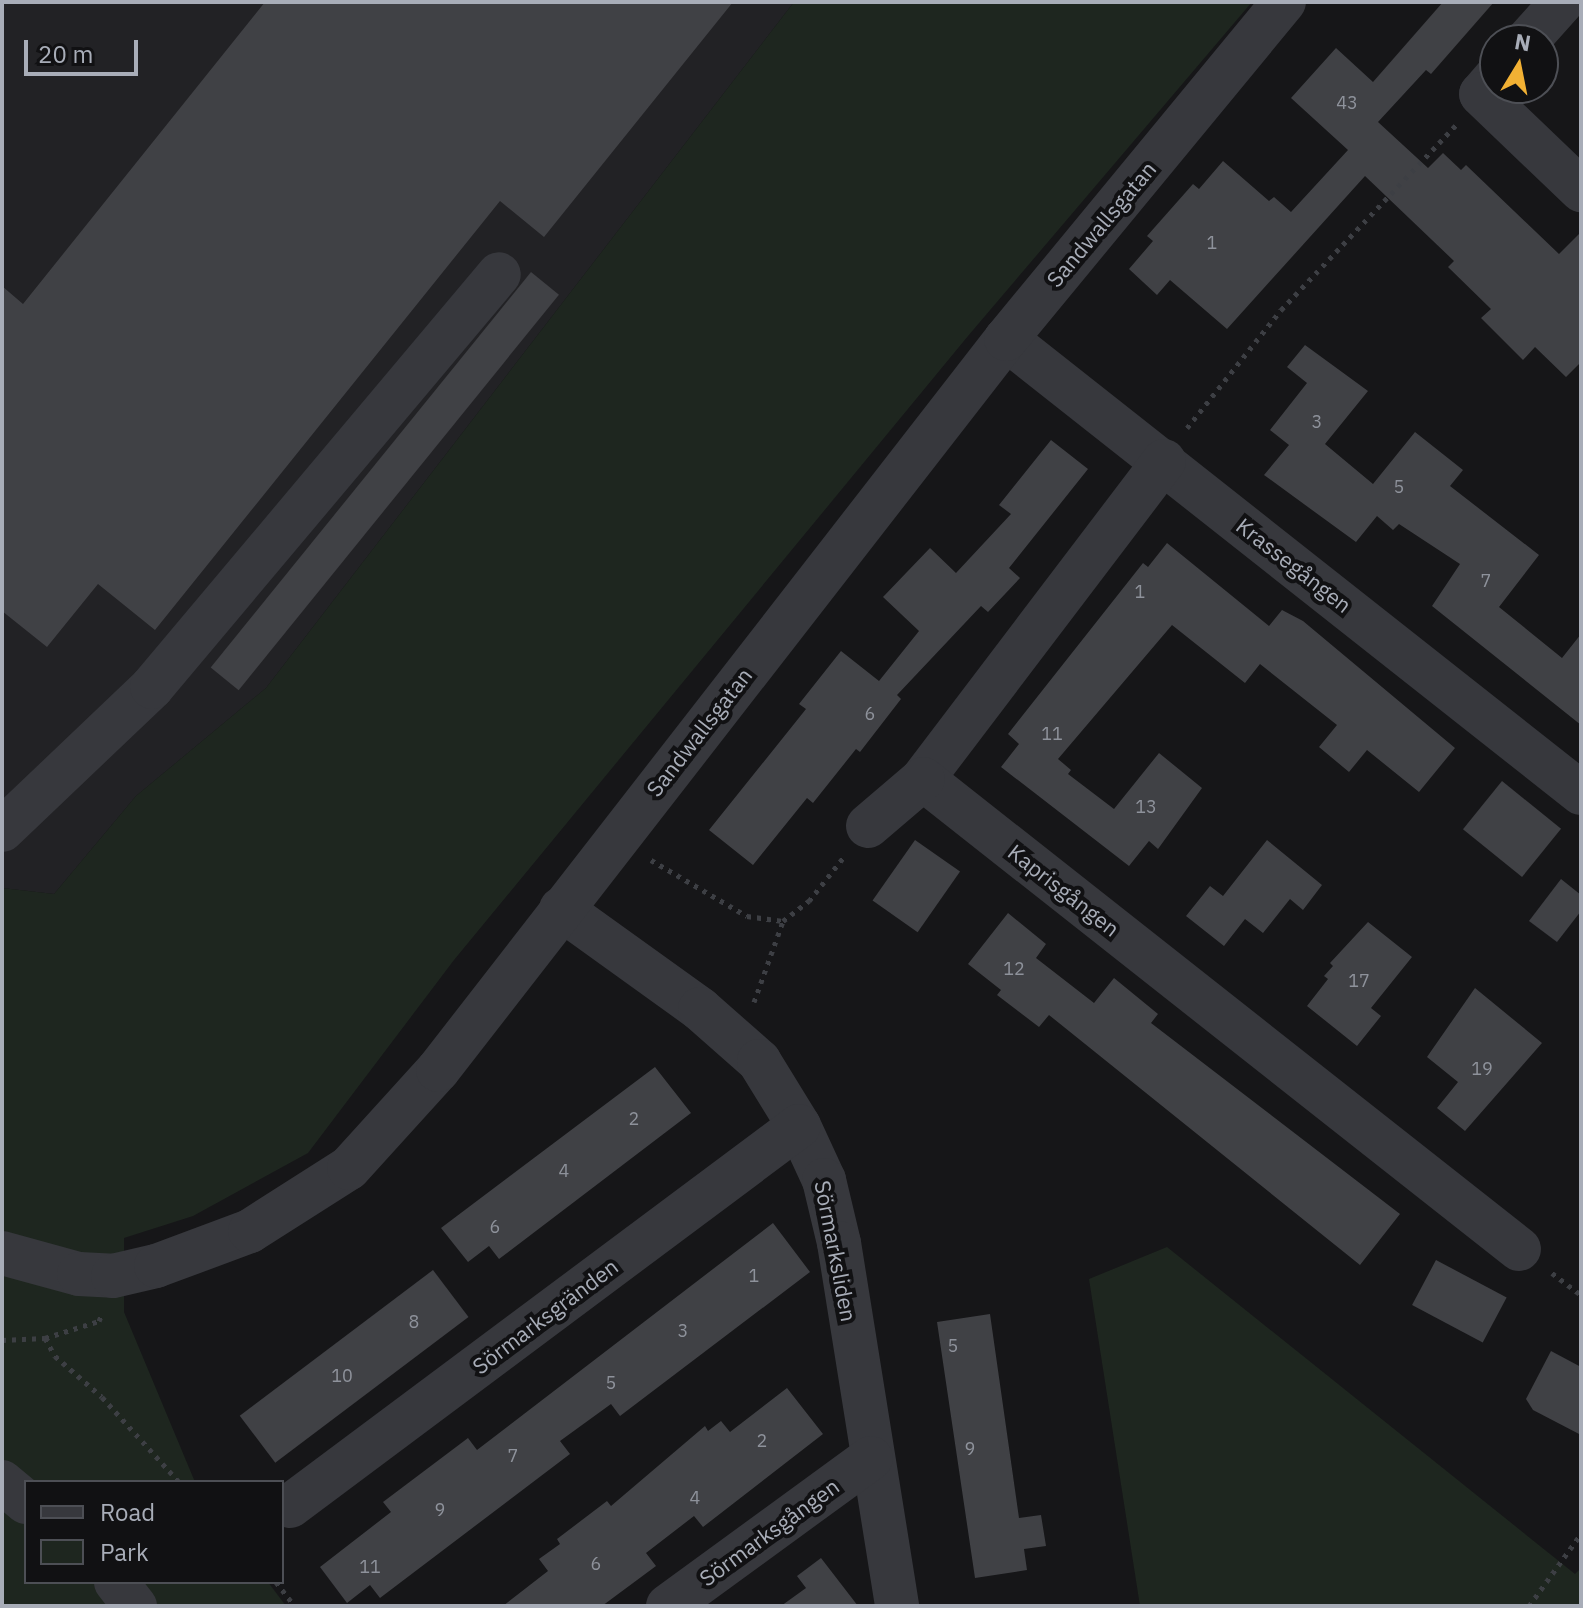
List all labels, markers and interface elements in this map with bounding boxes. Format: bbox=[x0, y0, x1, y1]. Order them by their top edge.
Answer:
scale bar bbox=[28, 24, 142, 74]
north arrow bbox=[1479, 24, 1559, 104]
text: N bbox=[1513, 26, 1533, 58]
text: 20 m bbox=[38, 38, 93, 70]
house number: 43 bbox=[1336, 92, 1358, 114]
street label: Sandwallsgatan bbox=[1041, 156, 1161, 292]
house number: 1 bbox=[1207, 232, 1217, 254]
house number: 3 bbox=[1312, 411, 1322, 433]
house number: 5 bbox=[1394, 476, 1404, 498]
street label: Krassegången bbox=[1231, 512, 1357, 618]
house number: 7 bbox=[1481, 570, 1491, 592]
house number: 1 bbox=[1135, 581, 1145, 603]
street label: Sandwallsgatan bbox=[641, 662, 757, 802]
house number: 6 bbox=[865, 703, 875, 725]
house number: 11 bbox=[1041, 723, 1063, 745]
house number: 13 bbox=[1135, 796, 1157, 818]
street label: Kaprisgången bbox=[1003, 838, 1125, 942]
house number: 12 bbox=[1003, 958, 1025, 980]
house number: 17 bbox=[1348, 970, 1370, 992]
house number: 19 bbox=[1471, 1058, 1493, 1080]
house number: 2 bbox=[629, 1108, 639, 1130]
house number: 4 bbox=[559, 1160, 569, 1182]
street label: Sörmarksliden bbox=[809, 1178, 863, 1324]
house number: 6 bbox=[490, 1216, 500, 1238]
street label: Sörmarksgränden bbox=[467, 1253, 623, 1379]
house number: 1 bbox=[749, 1265, 759, 1287]
house number: 8 bbox=[409, 1311, 419, 1333]
house number: 3 bbox=[678, 1320, 688, 1342]
house number: 5 bbox=[948, 1335, 958, 1357]
house number: 10 bbox=[331, 1365, 353, 1387]
house number: 5 bbox=[606, 1372, 616, 1394]
house number: 2 bbox=[757, 1430, 767, 1452]
house number: 9 bbox=[965, 1438, 975, 1460]
house number: 7 bbox=[508, 1445, 518, 1467]
street label: Sörmarksgången bbox=[694, 1473, 844, 1591]
legend bbox=[24, 1480, 284, 1584]
house number: 4 bbox=[690, 1487, 700, 1509]
text: Road bbox=[100, 1496, 155, 1528]
house number: 9 bbox=[435, 1499, 445, 1521]
text: Park bbox=[100, 1536, 149, 1568]
house number: 6 bbox=[591, 1553, 601, 1575]
house number: 11 bbox=[359, 1556, 381, 1578]

